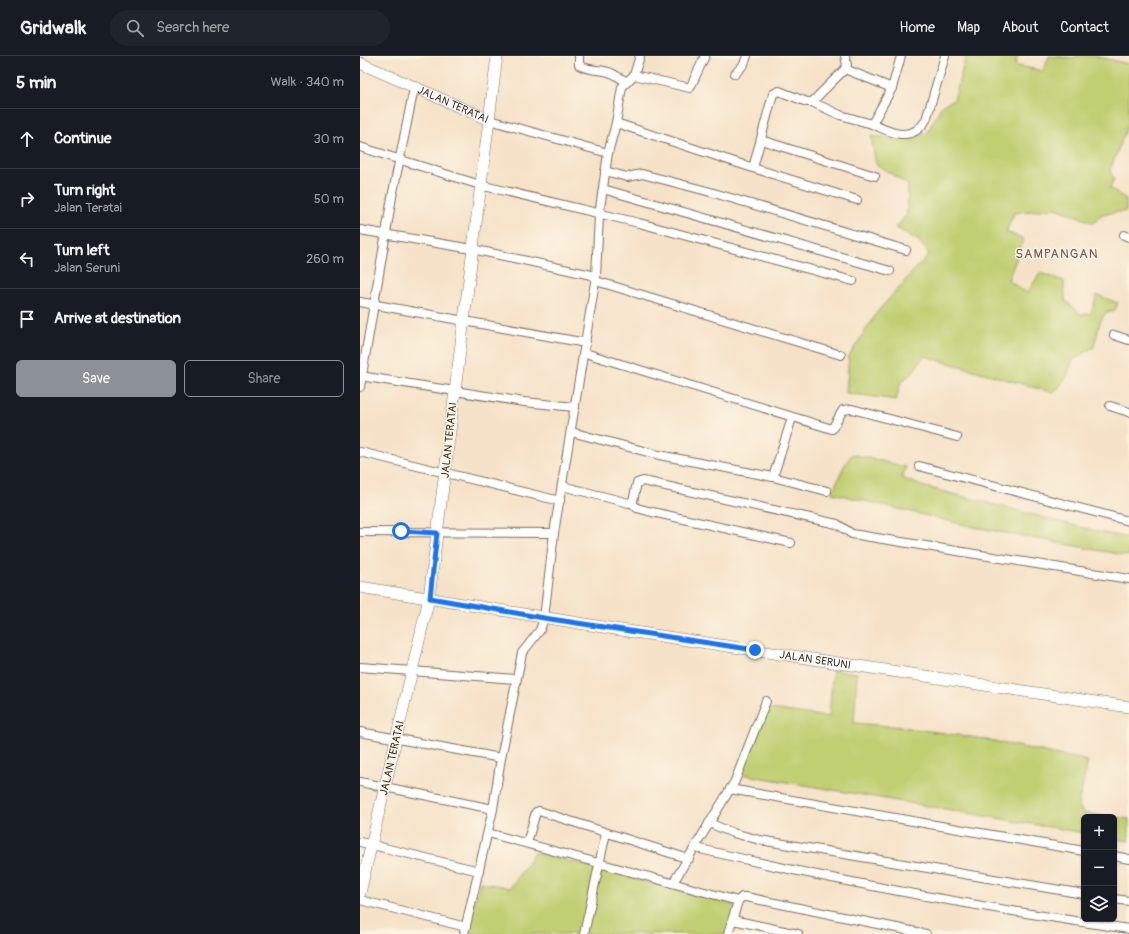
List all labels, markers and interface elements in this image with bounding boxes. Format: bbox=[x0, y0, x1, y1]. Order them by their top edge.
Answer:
search box bbox=[110, 10, 390, 46]
text: Gridwalk bbox=[20, 16, 86, 40]
icon: search bbox=[124, 17, 146, 39]
text: Search here bbox=[156, 18, 229, 37]
text: Home bbox=[900, 19, 935, 36]
text: Map bbox=[957, 19, 980, 36]
text: About bbox=[1002, 19, 1038, 36]
text: Contact bbox=[1060, 19, 1109, 36]
text: 5 min bbox=[16, 72, 56, 93]
text: Walk · 340 m bbox=[270, 74, 344, 90]
street label: JALAN TERATAI bbox=[416, 83, 491, 126]
icon: ahead bbox=[16, 128, 38, 150]
text: Continue bbox=[54, 129, 112, 148]
text: 30 m bbox=[314, 131, 344, 147]
text: Turn right bbox=[54, 181, 115, 200]
icon: right bbox=[16, 188, 38, 210]
text: 50 m bbox=[314, 191, 344, 207]
text: Jalan Teratai bbox=[54, 200, 122, 216]
text: Turn left bbox=[54, 241, 110, 260]
district label: SAMPANGAN bbox=[1015, 246, 1099, 262]
icon: left bbox=[16, 248, 38, 270]
text: 260 m bbox=[306, 251, 344, 267]
text: Jalan Seruni bbox=[54, 260, 120, 276]
icon: arrive bbox=[16, 308, 38, 330]
text: Arrive at destination bbox=[54, 309, 181, 328]
button: Save bbox=[16, 360, 176, 397]
button: Share bbox=[184, 360, 344, 397]
street label: JALAN TERATAI bbox=[439, 402, 459, 478]
route start bbox=[392, 522, 410, 540]
route end bbox=[746, 641, 764, 659]
street label: JALAN SERUNI bbox=[779, 648, 852, 671]
street label: JALAN TERATAI bbox=[377, 719, 407, 797]
map controls bbox=[1081, 814, 1117, 922]
button: + bbox=[1081, 814, 1117, 850]
button: − bbox=[1081, 850, 1117, 886]
button: layers bbox=[1081, 886, 1117, 922]

